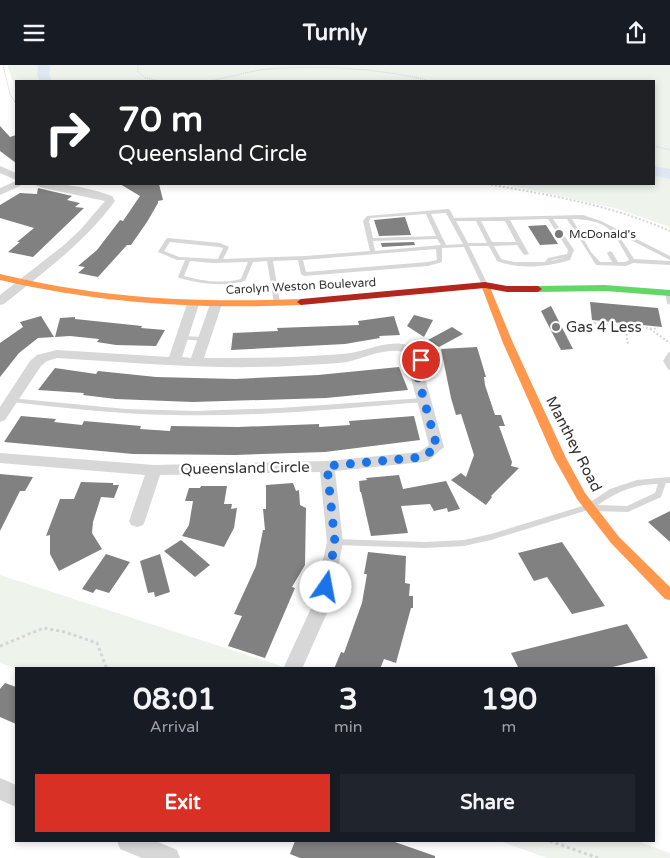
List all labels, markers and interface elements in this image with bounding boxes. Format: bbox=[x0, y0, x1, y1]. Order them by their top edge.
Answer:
icon: menu bbox=[20, 19, 48, 47]
icon: share bbox=[622, 19, 650, 47]
text: Turnly bbox=[303, 20, 367, 46]
text: 70 m bbox=[118, 99, 203, 141]
icon: right bbox=[35, 100, 100, 165]
text: Queensland Circle bbox=[118, 141, 307, 167]
place label: McDonald's bbox=[569, 227, 636, 241]
marker: McDonald's bbox=[553, 228, 565, 240]
street label: Carolyn Weston Boulevard bbox=[225, 275, 377, 297]
place label: Gas 4 Less bbox=[566, 318, 642, 336]
marker: Gas 4 Less bbox=[550, 321, 562, 333]
pin bbox=[400, 339, 442, 381]
icon: arrive bbox=[407, 346, 435, 374]
street label: Manthey Road bbox=[542, 393, 606, 495]
street label: Queensland Circle bbox=[180, 458, 310, 478]
position arrow bbox=[299, 560, 351, 612]
text: 08:01 bbox=[133, 681, 216, 718]
text: 3 bbox=[339, 681, 358, 718]
text: 190 bbox=[481, 681, 537, 718]
text: Arrival bbox=[150, 717, 199, 737]
text: min bbox=[334, 717, 363, 737]
text: m bbox=[501, 717, 516, 737]
button: Exit bbox=[35, 774, 330, 832]
button: Share bbox=[340, 774, 635, 832]

